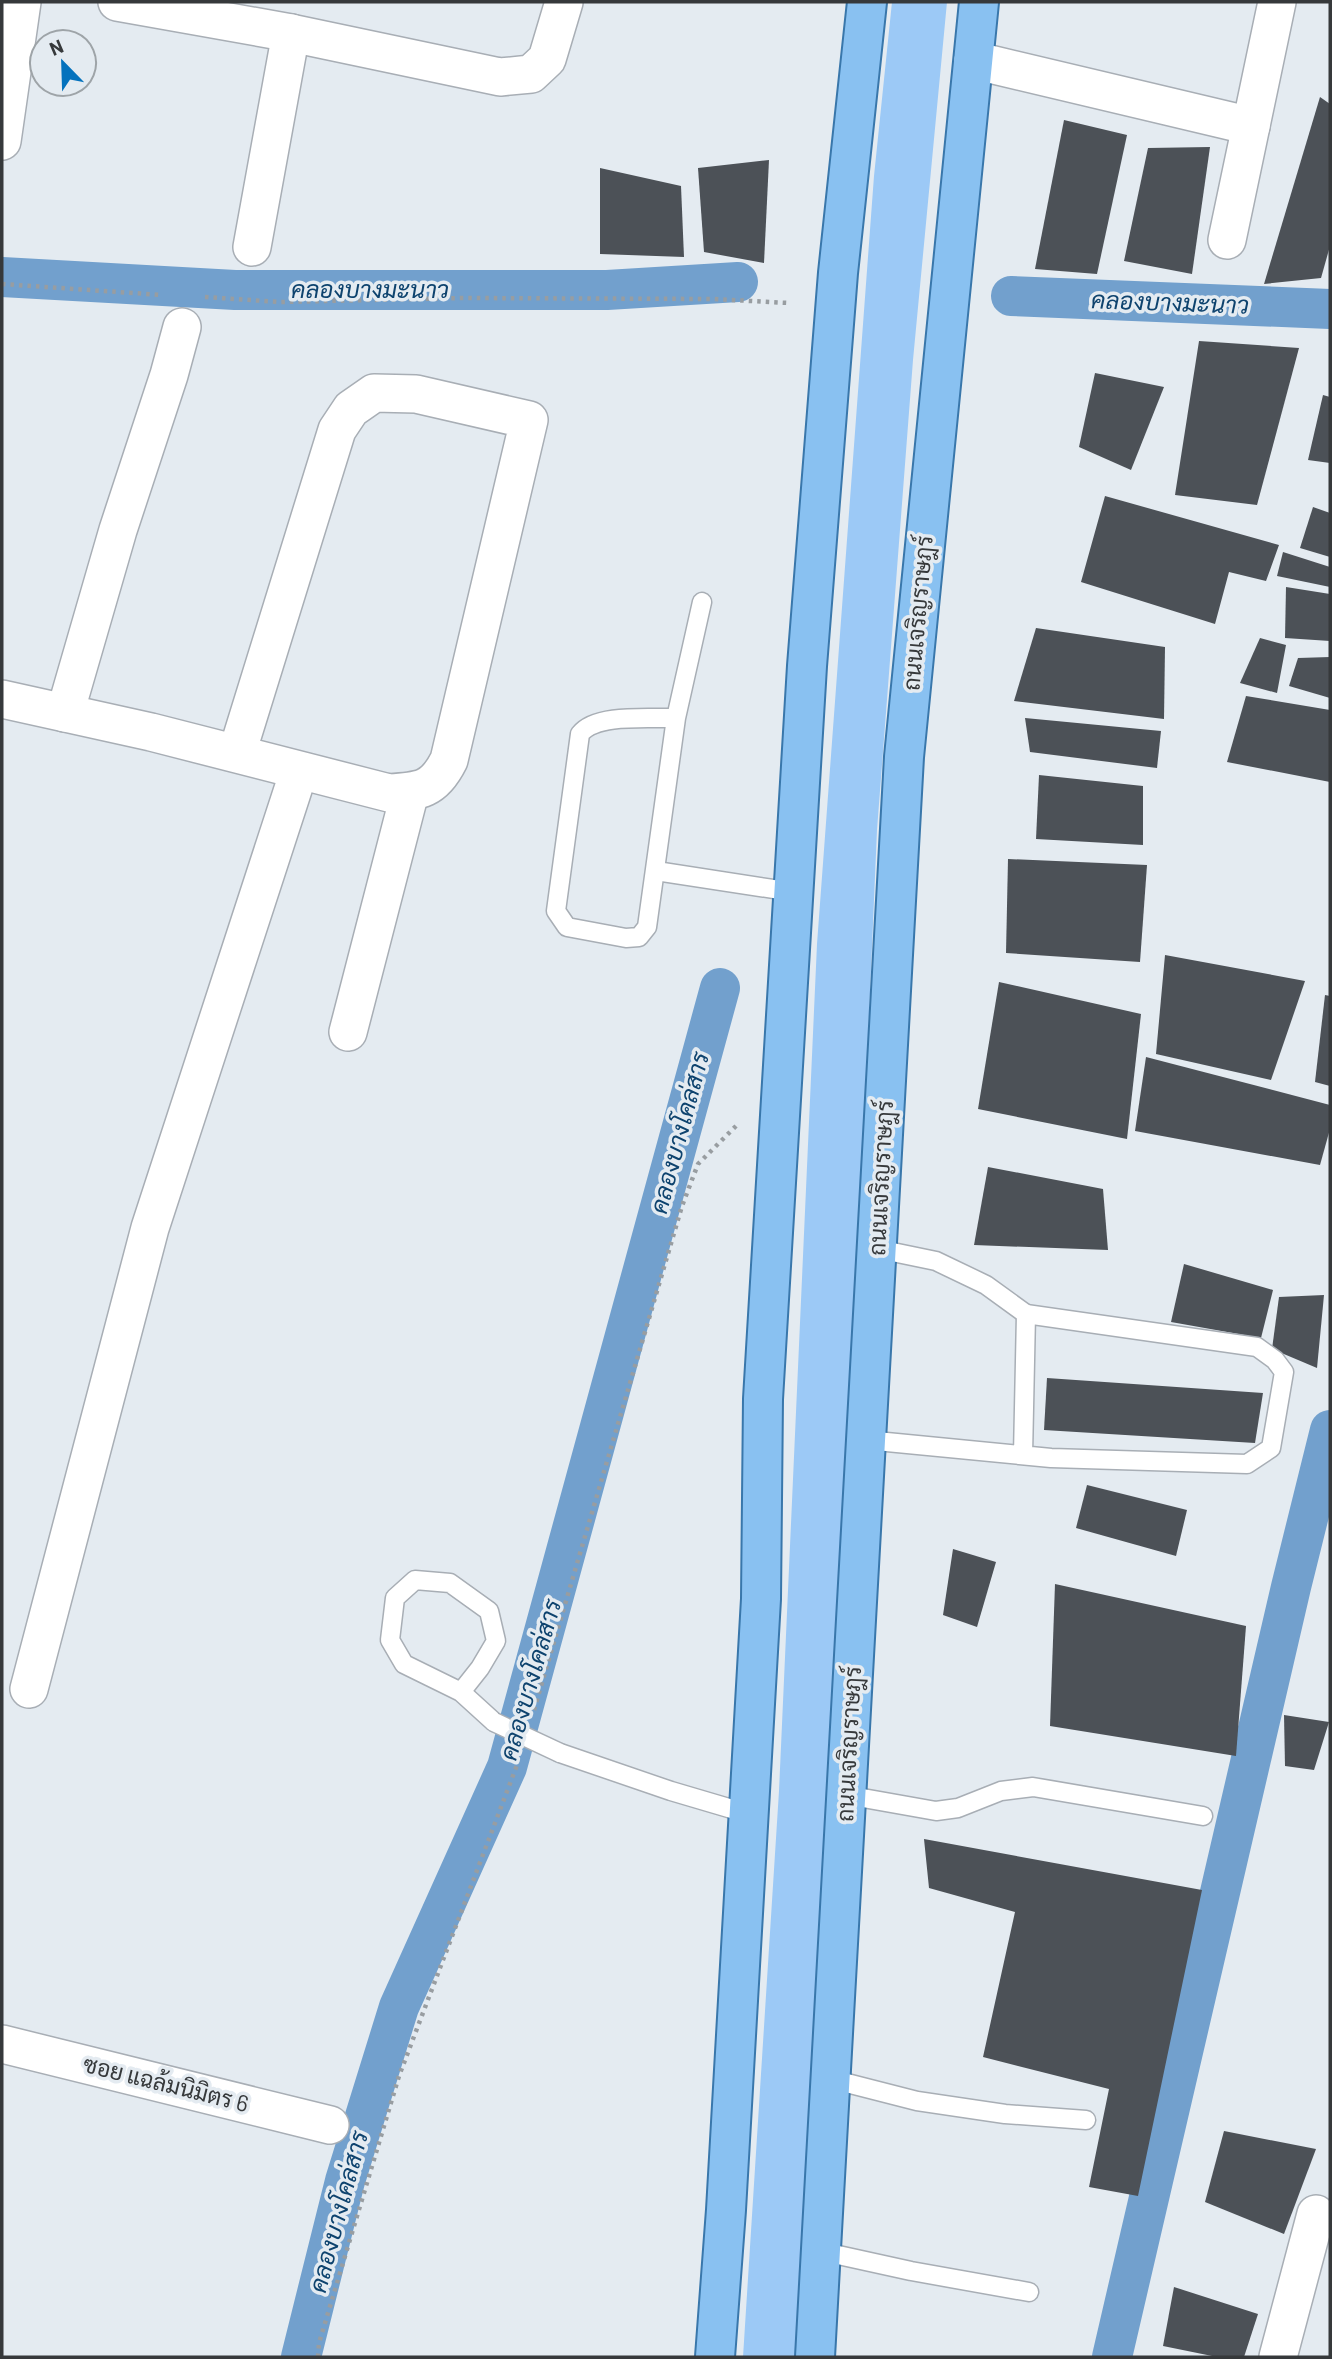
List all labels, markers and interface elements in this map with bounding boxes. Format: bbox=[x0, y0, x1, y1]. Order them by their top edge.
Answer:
north arrow bbox=[28, 28, 98, 98]
text: N bbox=[46, 34, 66, 60]
water label: คลองบางมะนาว bbox=[291, 274, 449, 303]
water label: คลองบางมะนาว bbox=[1091, 284, 1250, 319]
street label: ถนนเจริญราษฎร์ bbox=[895, 534, 941, 692]
water label: คลองบางโคล่สาร bbox=[643, 1047, 714, 1217]
street label: ถนนเจริญราษฎร์ bbox=[861, 1099, 901, 1257]
water label: คลองบางโคล่สาร bbox=[493, 1594, 567, 1763]
street label: ถนนเจริญราษฎร์ bbox=[829, 1665, 869, 1823]
street label: ซอย แฉล้มนิมิตร 6 bbox=[81, 2049, 252, 2117]
water label: คลองบางโคล่สาร bbox=[302, 2126, 373, 2296]

